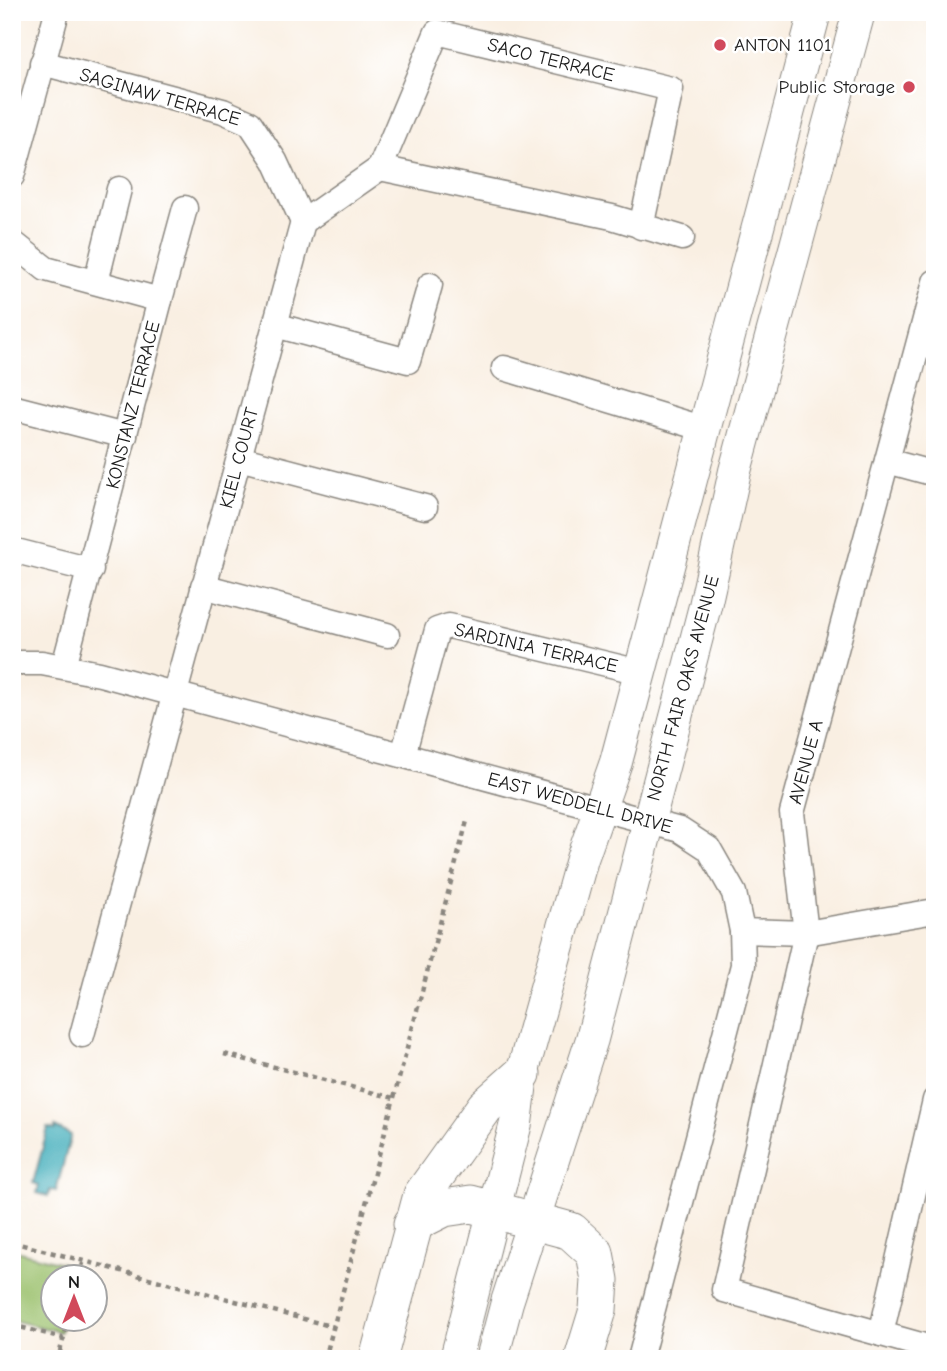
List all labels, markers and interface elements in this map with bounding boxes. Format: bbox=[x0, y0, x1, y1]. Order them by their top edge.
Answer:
street label: SACO TERRACE bbox=[485, 34, 617, 86]
place label: ANTON 1101 bbox=[734, 34, 832, 56]
marker: ANTON 1101 bbox=[712, 37, 728, 53]
street label: SAGINAW TERRACE bbox=[77, 64, 243, 130]
place label: Public Storage bbox=[779, 76, 895, 98]
marker: Public Storage bbox=[901, 79, 917, 95]
street label: KONSTANZ TERRACE bbox=[101, 319, 165, 491]
street label: KIEL COURT bbox=[215, 405, 263, 511]
street label: NORTH FAIR OAKS AVENUE bbox=[642, 573, 724, 803]
street label: SARDINIA TERRACE bbox=[452, 618, 620, 678]
street label: AVENUE A bbox=[784, 717, 828, 807]
street label: EAST WEDDELL DRIVE bbox=[485, 768, 675, 838]
north arrow bbox=[38, 1262, 108, 1332]
text: N bbox=[68, 1271, 80, 1293]

